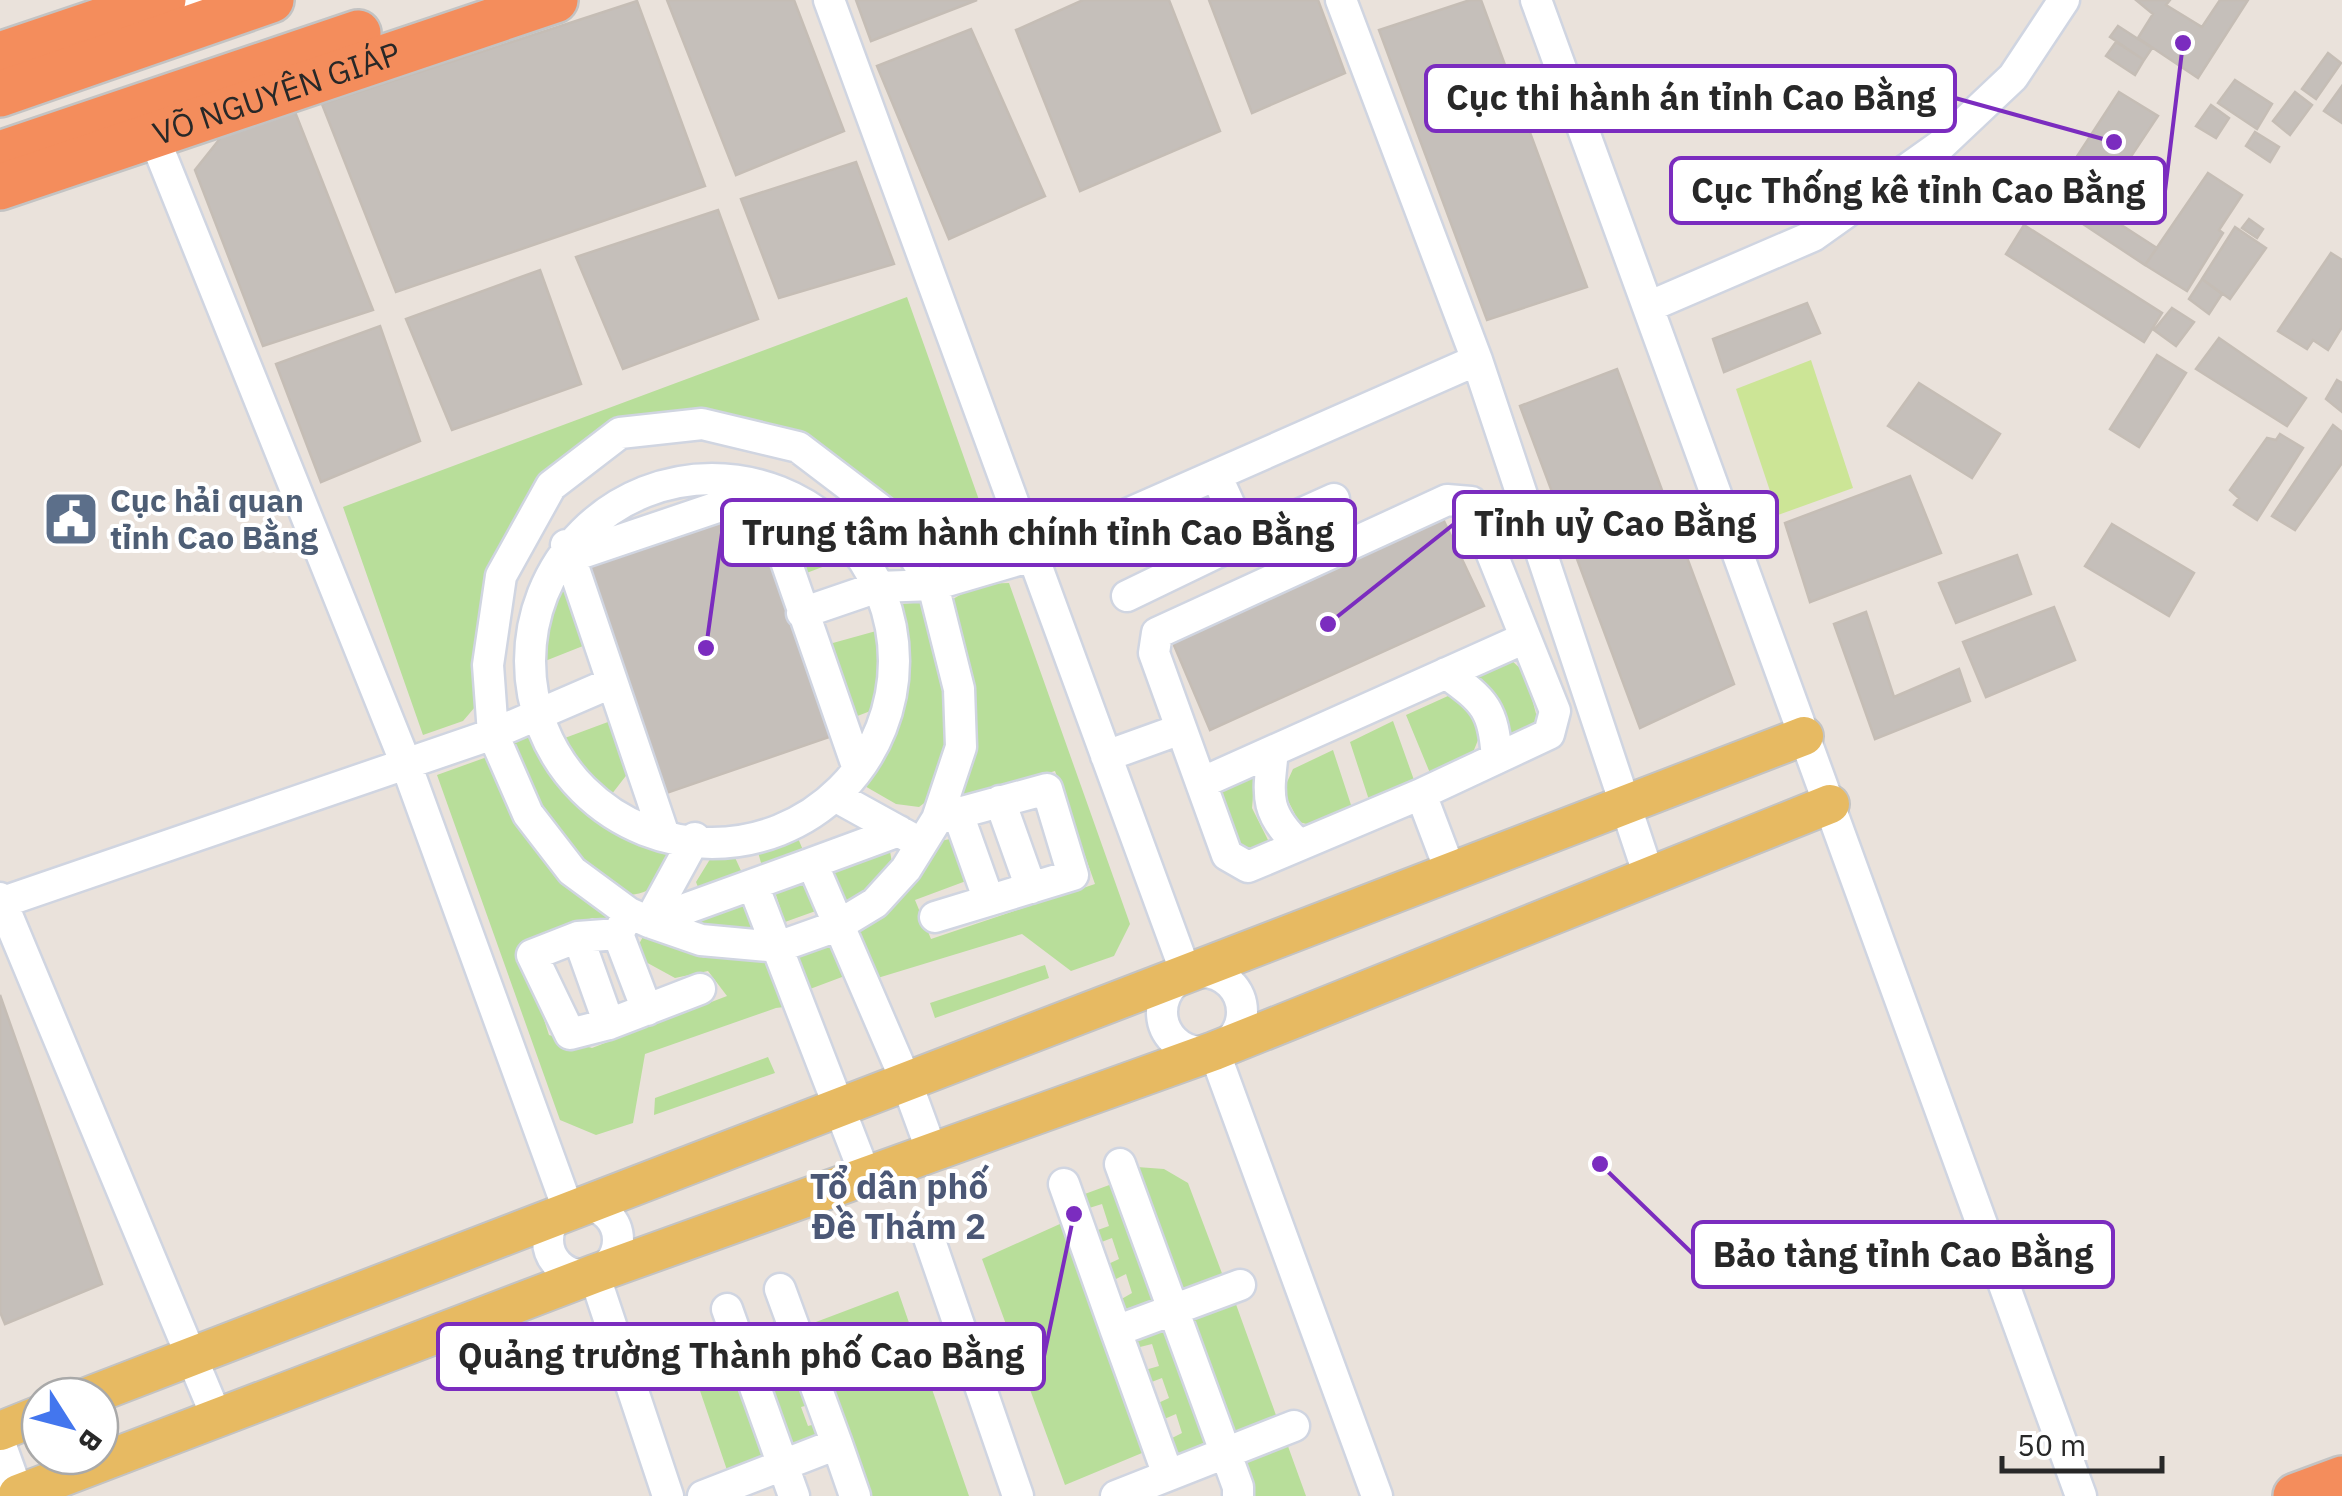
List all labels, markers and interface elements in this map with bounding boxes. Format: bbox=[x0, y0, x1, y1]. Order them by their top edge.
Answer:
street label: VÕ NGUYÊN GIÁP bbox=[147, 32, 406, 154]
callout: Cục thi hành án tỉnh Cao Bằng bbox=[1426, 66, 1955, 131]
text: Cục thi hành án tỉnh Cao Bằng bbox=[1446, 74, 1937, 120]
callout: Cục Thống kê tỉnh Cao Bằng bbox=[1671, 158, 2165, 223]
text: Cục Thống kê tỉnh Cao Bằng bbox=[1691, 167, 2146, 213]
place label: Cục hải quan tỉnh Cao Bằng bbox=[110, 479, 318, 558]
public building icon: Cục hải quan tỉnh Cao Bằng bbox=[41, 489, 101, 549]
callout: Tỉnh uỷ Cao Bằng bbox=[1454, 492, 1777, 557]
callout: Trung tâm hành chính tỉnh Cao Bằng bbox=[722, 500, 1355, 565]
text: Tỉnh uỷ Cao Bằng bbox=[1474, 500, 1757, 546]
text: Trung tâm hành chính tỉnh Cao Bằng bbox=[742, 509, 1335, 555]
district label: Tổ dân phố Đề Thám 2 bbox=[810, 1163, 989, 1249]
callout: Bảo tàng tỉnh Cao Bằng bbox=[1693, 1222, 2113, 1287]
text: Bảo tàng tỉnh Cao Bằng bbox=[1713, 1231, 2094, 1277]
callout: Quảng trường Thành phố Cao Bằng bbox=[438, 1324, 1044, 1389]
text: Quảng trường Thành phố Cao Bằng bbox=[458, 1332, 1025, 1378]
north arrow bbox=[20, 1376, 120, 1476]
scale bar bbox=[2002, 1411, 2162, 1473]
text: B bbox=[70, 1423, 111, 1459]
text: 50 m bbox=[2017, 1425, 2086, 1464]

